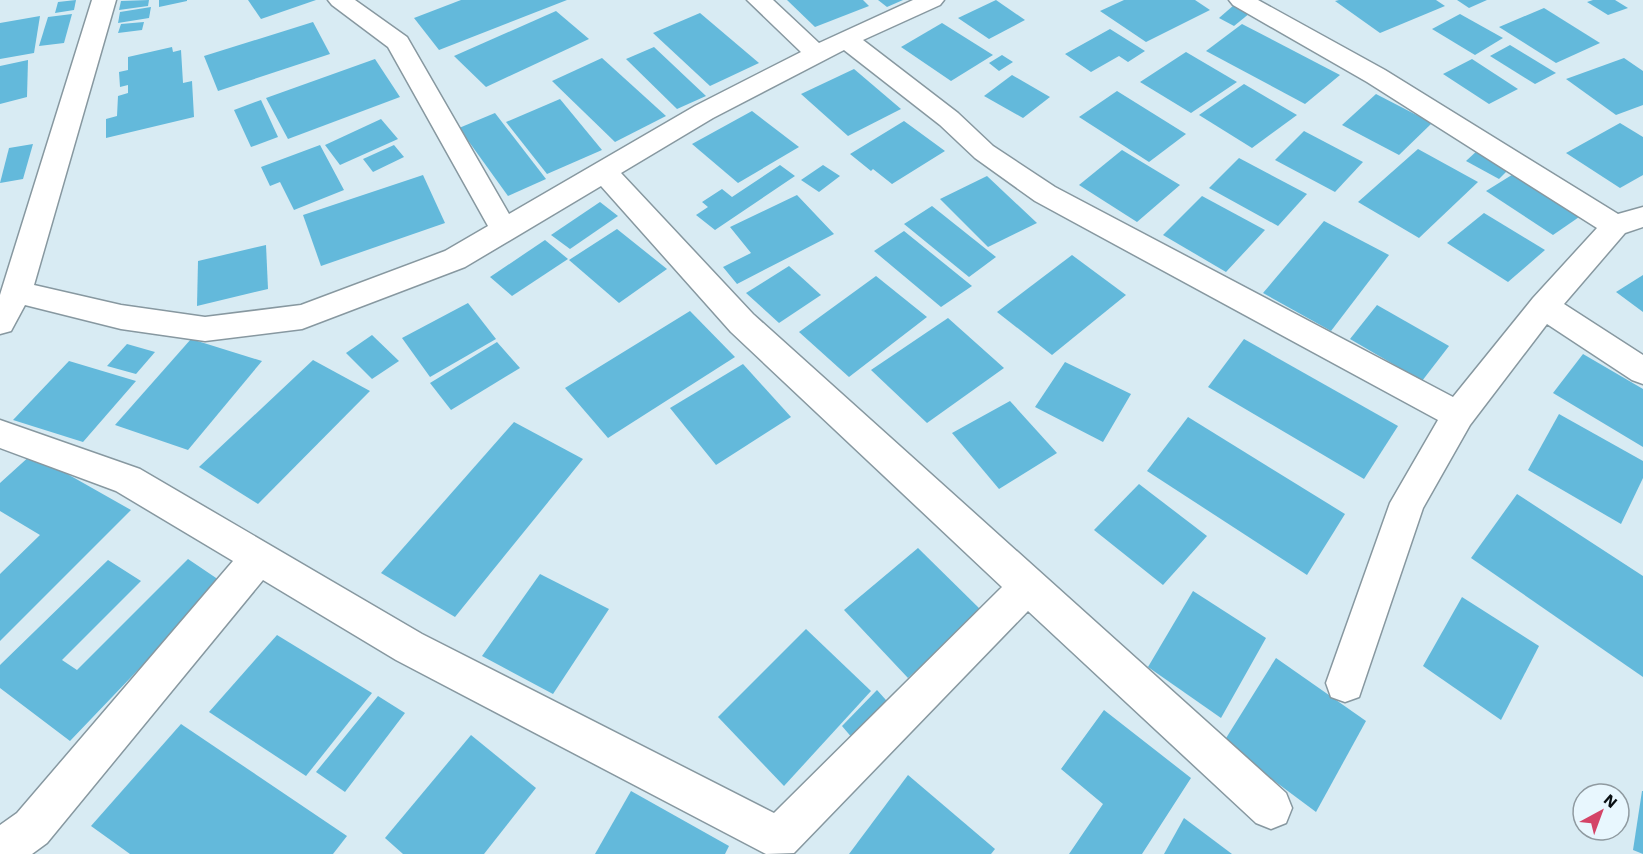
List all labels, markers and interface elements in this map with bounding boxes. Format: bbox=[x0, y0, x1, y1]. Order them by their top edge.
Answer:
north arrow bbox=[1571, 782, 1631, 842]
text: N bbox=[1600, 790, 1621, 812]

